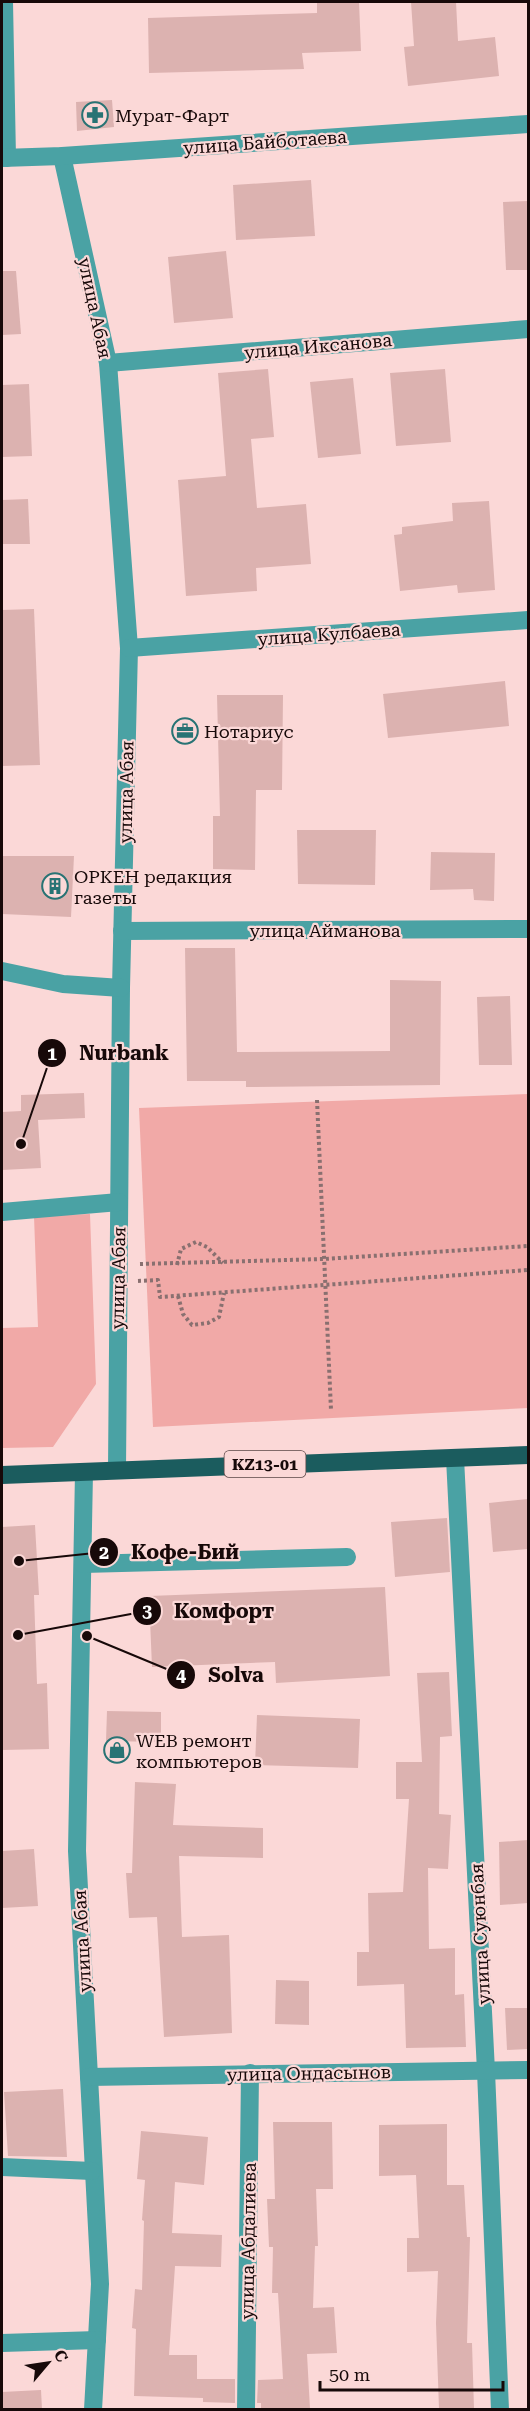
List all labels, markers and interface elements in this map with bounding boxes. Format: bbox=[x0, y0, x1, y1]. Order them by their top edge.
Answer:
pharmacy icon: Мурат-Фарт bbox=[80, 100, 110, 130]
place label: Мурат-Фарт bbox=[115, 105, 229, 126]
street label: улица Байботаева bbox=[182, 126, 348, 158]
street label: улица Абая bbox=[74, 256, 116, 360]
street label: улица Иксанова bbox=[243, 329, 393, 363]
street label: улица Кулбаева bbox=[257, 619, 401, 649]
office icon: Нотариус bbox=[170, 716, 200, 746]
place label: Нотариус bbox=[204, 721, 294, 742]
street label: улица Абая bbox=[115, 740, 137, 844]
place label: ОРКЕН редакция газеты bbox=[74, 866, 232, 908]
building icon: ОРКЕН редакция газеты bbox=[40, 871, 70, 901]
street label: улица Айманова bbox=[249, 920, 401, 941]
callout: Nurbank bbox=[37, 1034, 181, 1072]
text: Nurbank bbox=[79, 1041, 169, 1065]
text: 1 bbox=[47, 1043, 57, 1064]
street label: улица Абая bbox=[107, 1226, 129, 1330]
road number: KZ13-01 bbox=[224, 1451, 306, 1477]
callout: Кофе-Бий bbox=[89, 1533, 251, 1571]
text: Кофе-Бий bbox=[131, 1540, 239, 1564]
text: 2 bbox=[99, 1542, 109, 1563]
callout: Комфорт bbox=[132, 1592, 286, 1630]
text: Комфорт bbox=[174, 1599, 274, 1623]
text: 3 bbox=[142, 1600, 152, 1621]
callout: Solva bbox=[166, 1656, 276, 1694]
text: Solva bbox=[208, 1663, 264, 1687]
text: 4 bbox=[176, 1665, 186, 1686]
place label: WEB ремонт компьютеров bbox=[136, 1730, 262, 1772]
shop icon: WEB ремонт компьютеров bbox=[102, 1735, 132, 1765]
street label: улица Суюнбая bbox=[466, 1863, 494, 2005]
street label: улица Абая bbox=[69, 1889, 95, 1993]
street label: улица Ондасынов bbox=[227, 2061, 391, 2085]
street label: улица Абдалиева bbox=[236, 2162, 260, 2320]
north arrow bbox=[18, 2333, 78, 2393]
text: С bbox=[50, 2346, 72, 2365]
scale bar bbox=[320, 2354, 503, 2392]
text: 50 m bbox=[329, 2364, 370, 2385]

